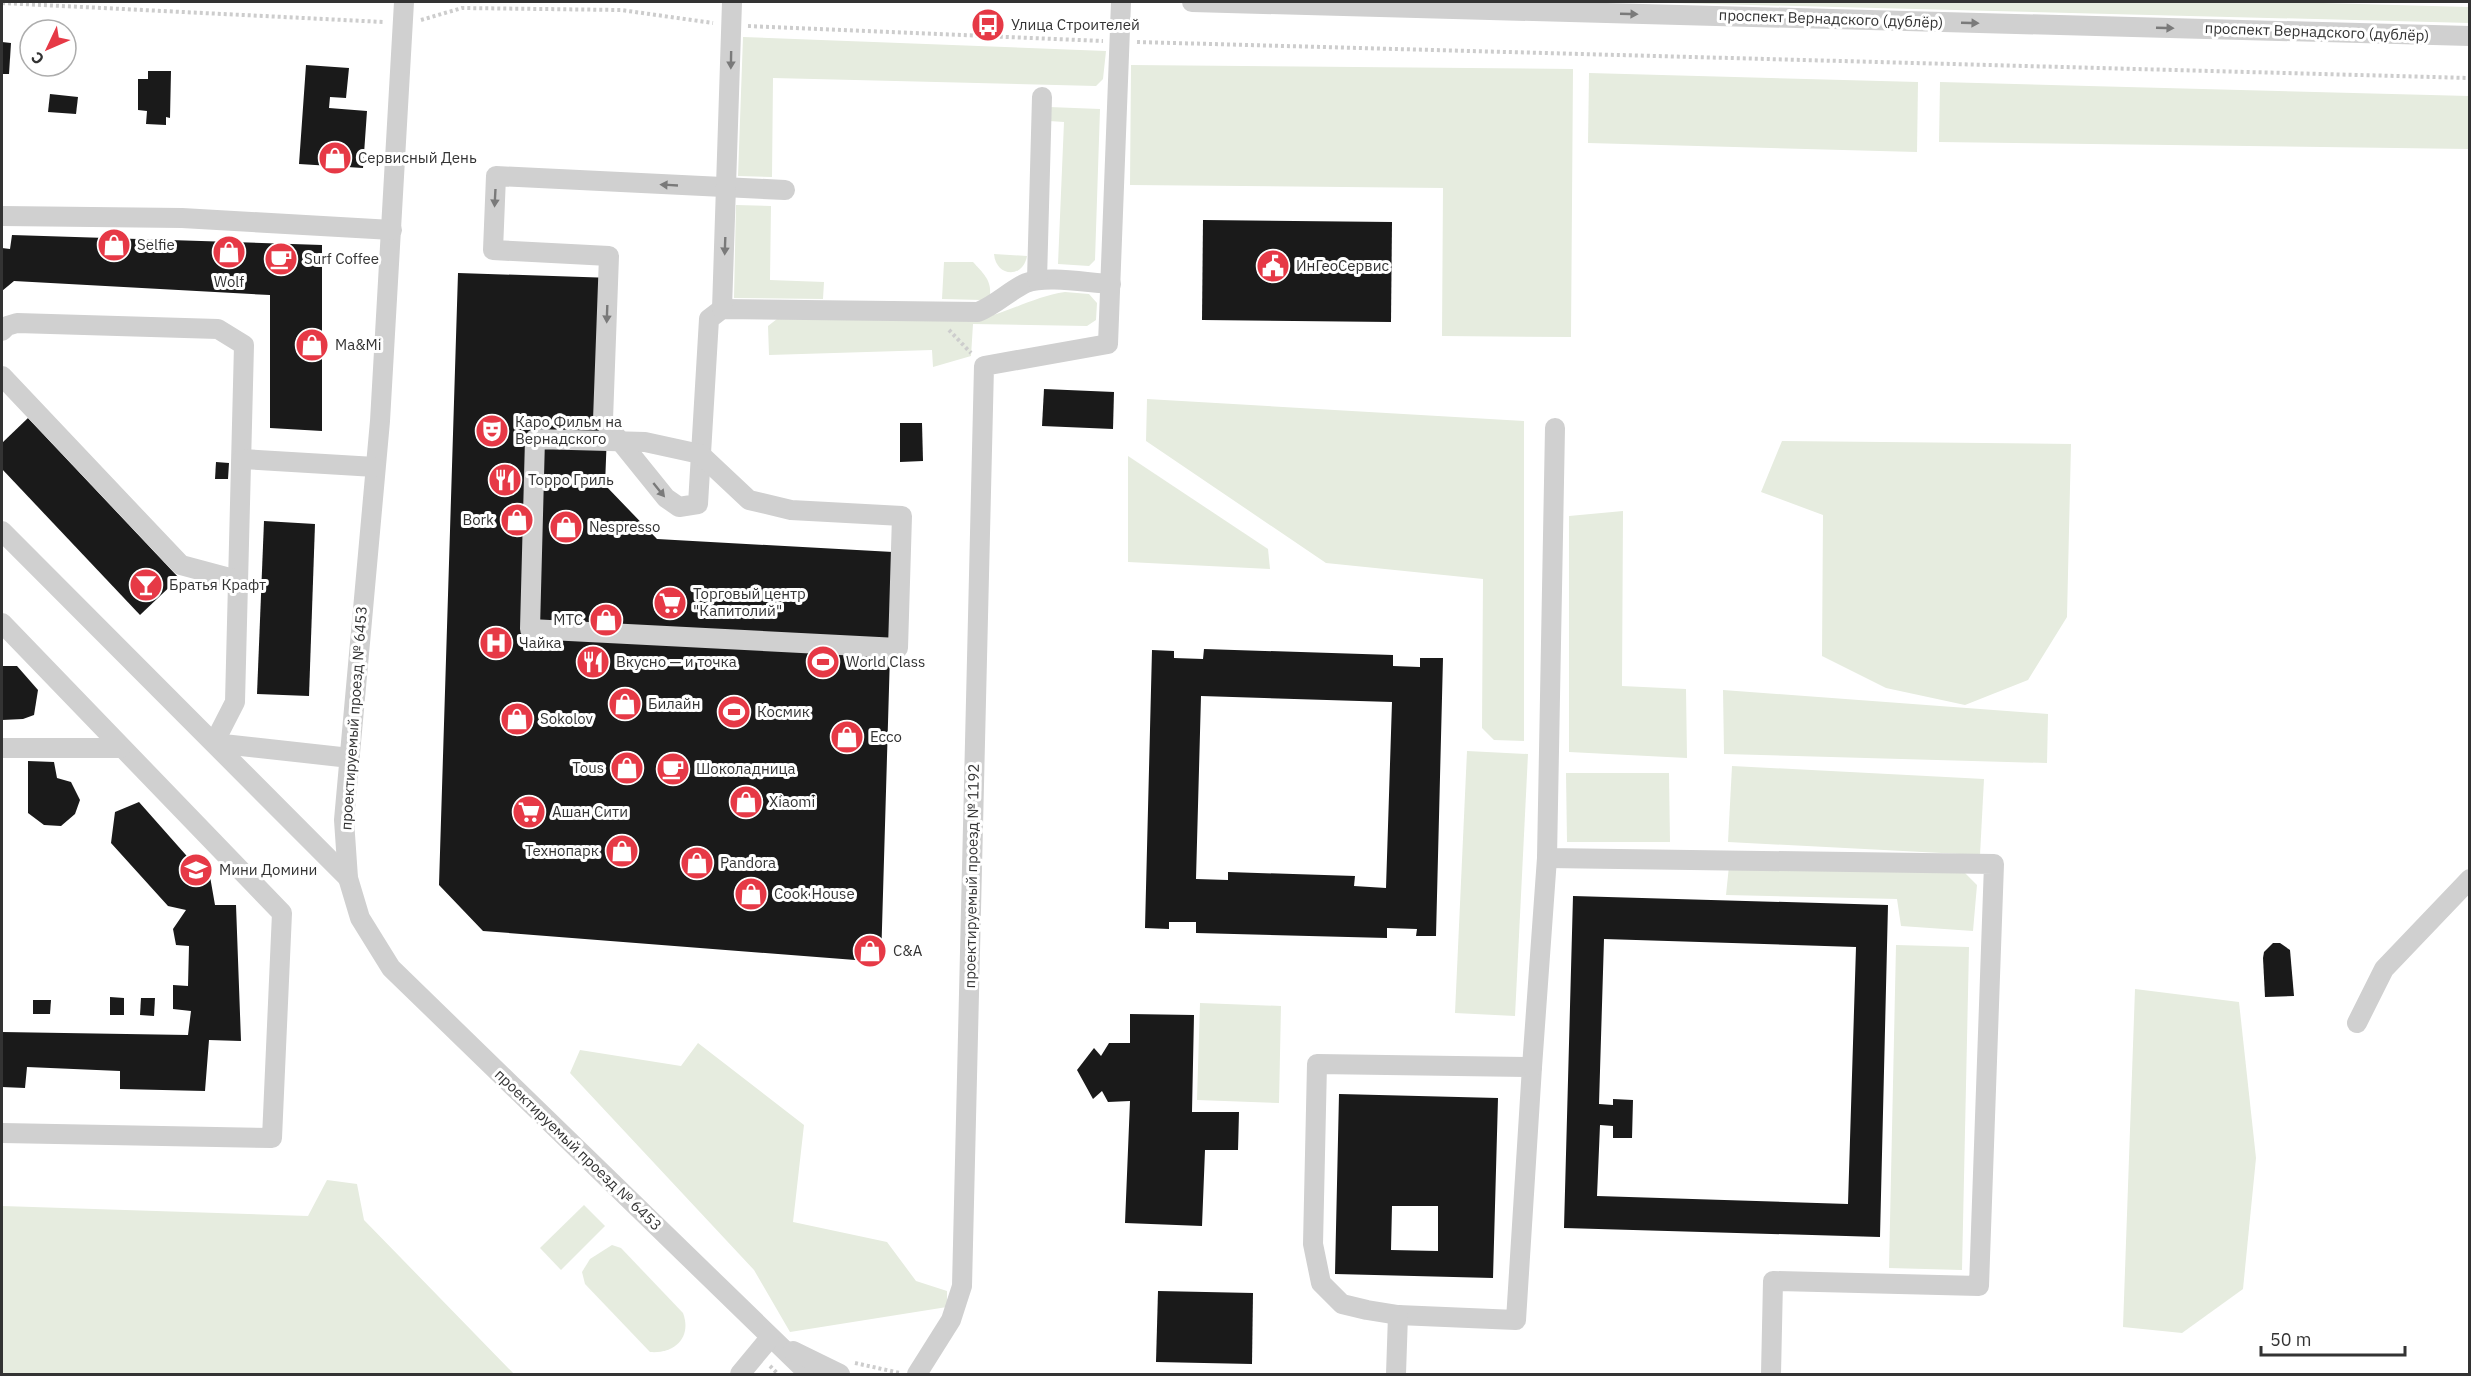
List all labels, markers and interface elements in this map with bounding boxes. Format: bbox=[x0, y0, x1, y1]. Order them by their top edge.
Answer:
street label: проспект Вернадского (дублёр) bbox=[1718, 5, 1944, 32]
bus stop icon: Улица Строителей bbox=[970, 7, 1006, 43]
one-way arrow bbox=[1619, 9, 1638, 19]
place label: Улица Строителей bbox=[1011, 15, 1140, 34]
north arrow bbox=[18, 18, 78, 78]
one-way arrow bbox=[1961, 18, 1980, 28]
street label: проспект Вернадского (дублёр) bbox=[2204, 18, 2430, 45]
one-way arrow bbox=[2156, 23, 2175, 33]
text: С bbox=[26, 48, 48, 69]
one-way arrow bbox=[726, 50, 735, 69]
shop icon: Сервисный День bbox=[317, 140, 353, 176]
place label: Сервисный День bbox=[358, 148, 477, 167]
one-way arrow bbox=[660, 180, 679, 189]
one-way arrow bbox=[491, 189, 500, 208]
shop icon: Selfie bbox=[96, 227, 132, 263]
shop icon: Wolf bbox=[211, 234, 247, 270]
place label: Selfie bbox=[137, 235, 175, 254]
one-way arrow bbox=[720, 237, 729, 256]
cafe icon: Surf Coffee bbox=[263, 241, 299, 277]
public building icon: ИнГеоСервис bbox=[1255, 248, 1291, 284]
place label: Surf Coffee bbox=[304, 249, 379, 268]
place label: ИнГеоСервис bbox=[1296, 256, 1389, 275]
place label: Wolf bbox=[214, 272, 244, 291]
one-way arrow bbox=[602, 305, 611, 324]
shop icon: Ma&Mi bbox=[294, 327, 330, 363]
place label: Ma&Mi bbox=[335, 335, 382, 354]
place label: Каро Фильм на Вернадского bbox=[515, 412, 622, 448]
theatre icon: Каро Фильм на Вернадского bbox=[474, 413, 510, 449]
restaurant icon: Торро Гриль bbox=[487, 462, 523, 498]
place label: Торро Гриль bbox=[528, 470, 614, 489]
one-way arrow bbox=[652, 482, 665, 497]
shop icon: Bork bbox=[499, 502, 535, 538]
shop icon: Nespresso bbox=[548, 509, 584, 545]
place label: Bork bbox=[462, 510, 494, 529]
place label: Nespresso bbox=[589, 517, 660, 536]
bar icon: Братья Крафт bbox=[128, 567, 164, 603]
place label: Братья Крафт bbox=[169, 575, 266, 594]
place label: Торговый центр "Капитолий" bbox=[693, 584, 806, 620]
supermarket icon: Торговый центр "Капитолий" bbox=[652, 585, 688, 621]
shop icon: МТС bbox=[588, 602, 624, 638]
street label: проектируемый проезд № 6453 bbox=[336, 605, 371, 831]
place label: МТС bbox=[553, 610, 583, 629]
hospital icon: Чайка bbox=[478, 625, 514, 661]
place label: Чайка bbox=[519, 633, 562, 652]
restaurant icon: Вкусно — и точка bbox=[575, 644, 611, 680]
sports icon: World Class bbox=[805, 644, 841, 680]
place label: Вкусно — и точка bbox=[616, 652, 737, 671]
place label: World Class bbox=[846, 652, 925, 671]
shop icon: Билайн bbox=[607, 686, 643, 722]
place label: Билайн bbox=[648, 694, 701, 713]
sports icon: Космик bbox=[716, 694, 752, 730]
shop icon: Sokolov bbox=[499, 701, 535, 737]
place label: Космик bbox=[757, 702, 810, 721]
place label: Sokolov bbox=[540, 709, 594, 728]
shop icon: Ecco bbox=[829, 719, 865, 755]
place label: Ecco bbox=[870, 727, 902, 746]
shop icon: Tous bbox=[609, 750, 645, 786]
cafe icon: Шоколадница bbox=[655, 751, 691, 787]
place label: Tous bbox=[572, 758, 604, 777]
place label: Шоколадница bbox=[696, 759, 796, 778]
street label: проектируемый проезд № 1192 bbox=[960, 763, 983, 989]
shop icon: Xiaomi bbox=[728, 784, 764, 820]
place label: Xiaomi bbox=[769, 792, 815, 811]
supermarket icon: Ашан Сити bbox=[511, 794, 547, 830]
place label: Ашан Сити bbox=[552, 802, 628, 821]
shop icon: Технопарк bbox=[604, 833, 640, 869]
place label: Технопарк bbox=[525, 841, 599, 860]
shop icon: Pandora bbox=[679, 845, 715, 881]
school or university icon: Мини Домини bbox=[178, 852, 214, 888]
place label: Pandora bbox=[720, 853, 776, 872]
place label: Мини Домини bbox=[219, 860, 317, 879]
shop icon: Cook House bbox=[733, 876, 769, 912]
place label: Cook House bbox=[774, 884, 855, 903]
shop icon: C&A bbox=[852, 933, 888, 969]
place label: C&A bbox=[893, 941, 923, 960]
street label: проектируемый проезд № 6453 bbox=[491, 1065, 666, 1235]
scale bar bbox=[2261, 1319, 2405, 1357]
text: 50 m bbox=[2270, 1328, 2312, 1351]

